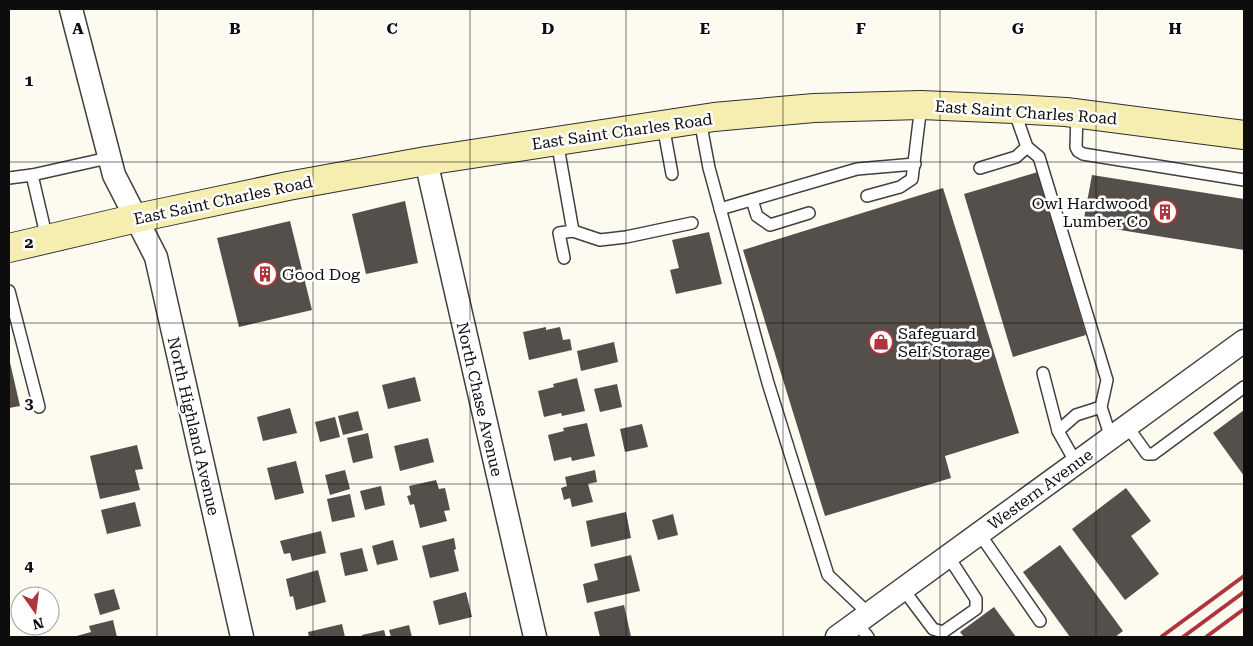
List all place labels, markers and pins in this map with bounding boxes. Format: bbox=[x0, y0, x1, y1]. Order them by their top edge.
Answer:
place label: Owl Hardwood Lumber Co bbox=[1032, 194, 1148, 231]
building icon: Owl Hardwood Lumber Co bbox=[1152, 199, 1178, 225]
building icon: Good Dog bbox=[252, 261, 278, 287]
place label: Good Dog bbox=[282, 265, 361, 284]
place label: Safeguard Self Storage bbox=[898, 324, 990, 361]
shop icon: Safeguard Self Storage bbox=[868, 329, 894, 355]

